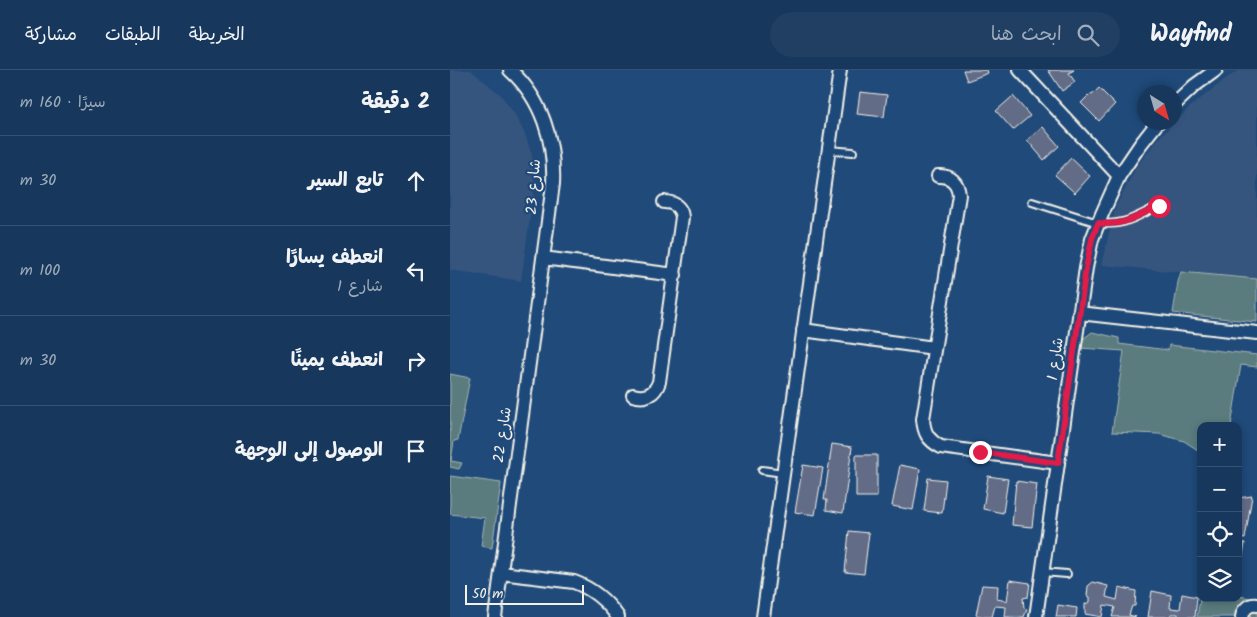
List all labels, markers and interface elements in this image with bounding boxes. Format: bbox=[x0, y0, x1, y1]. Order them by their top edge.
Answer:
search box bbox=[770, 12, 1120, 57]
text: Wayfind bbox=[1150, 15, 1232, 54]
text: ابحث هنا bbox=[991, 20, 1062, 50]
text: مشاركة bbox=[25, 21, 77, 50]
text: الطبقات bbox=[105, 21, 161, 50]
text: الخريطة bbox=[189, 21, 245, 50]
icon: search bbox=[1074, 21, 1102, 49]
north arrow bbox=[1137, 85, 1182, 130]
text: 2 دقيقة bbox=[361, 86, 430, 119]
text: سيرًا · 160 m bbox=[20, 90, 106, 115]
street label: شارع 23 bbox=[520, 158, 548, 216]
text: تابع السير bbox=[308, 166, 383, 196]
icon: ahead bbox=[402, 167, 430, 195]
text: 30 m bbox=[20, 168, 56, 193]
route start bbox=[1148, 195, 1171, 218]
text: انعطف يسارًا bbox=[286, 243, 383, 273]
icon: left bbox=[402, 257, 430, 285]
text: 100 m bbox=[20, 258, 60, 283]
text: شارع 1 bbox=[337, 274, 383, 299]
street label: شارع 1 bbox=[1041, 336, 1071, 382]
text: انعطف يمينًا bbox=[291, 346, 383, 376]
icon: right bbox=[402, 347, 430, 375]
text: 30 m bbox=[20, 348, 56, 373]
street label: شارع 22 bbox=[487, 406, 519, 464]
map controls bbox=[1197, 422, 1242, 602]
button: + bbox=[1197, 422, 1242, 467]
text: الوصول إلى الوجهة bbox=[235, 436, 383, 466]
icon: arrive bbox=[402, 437, 430, 465]
route end bbox=[969, 441, 992, 464]
button: − bbox=[1197, 467, 1242, 512]
button: locate bbox=[1197, 512, 1242, 557]
button: layers bbox=[1197, 557, 1242, 602]
scale bar bbox=[465, 582, 584, 605]
text: 50 m bbox=[472, 583, 503, 605]

